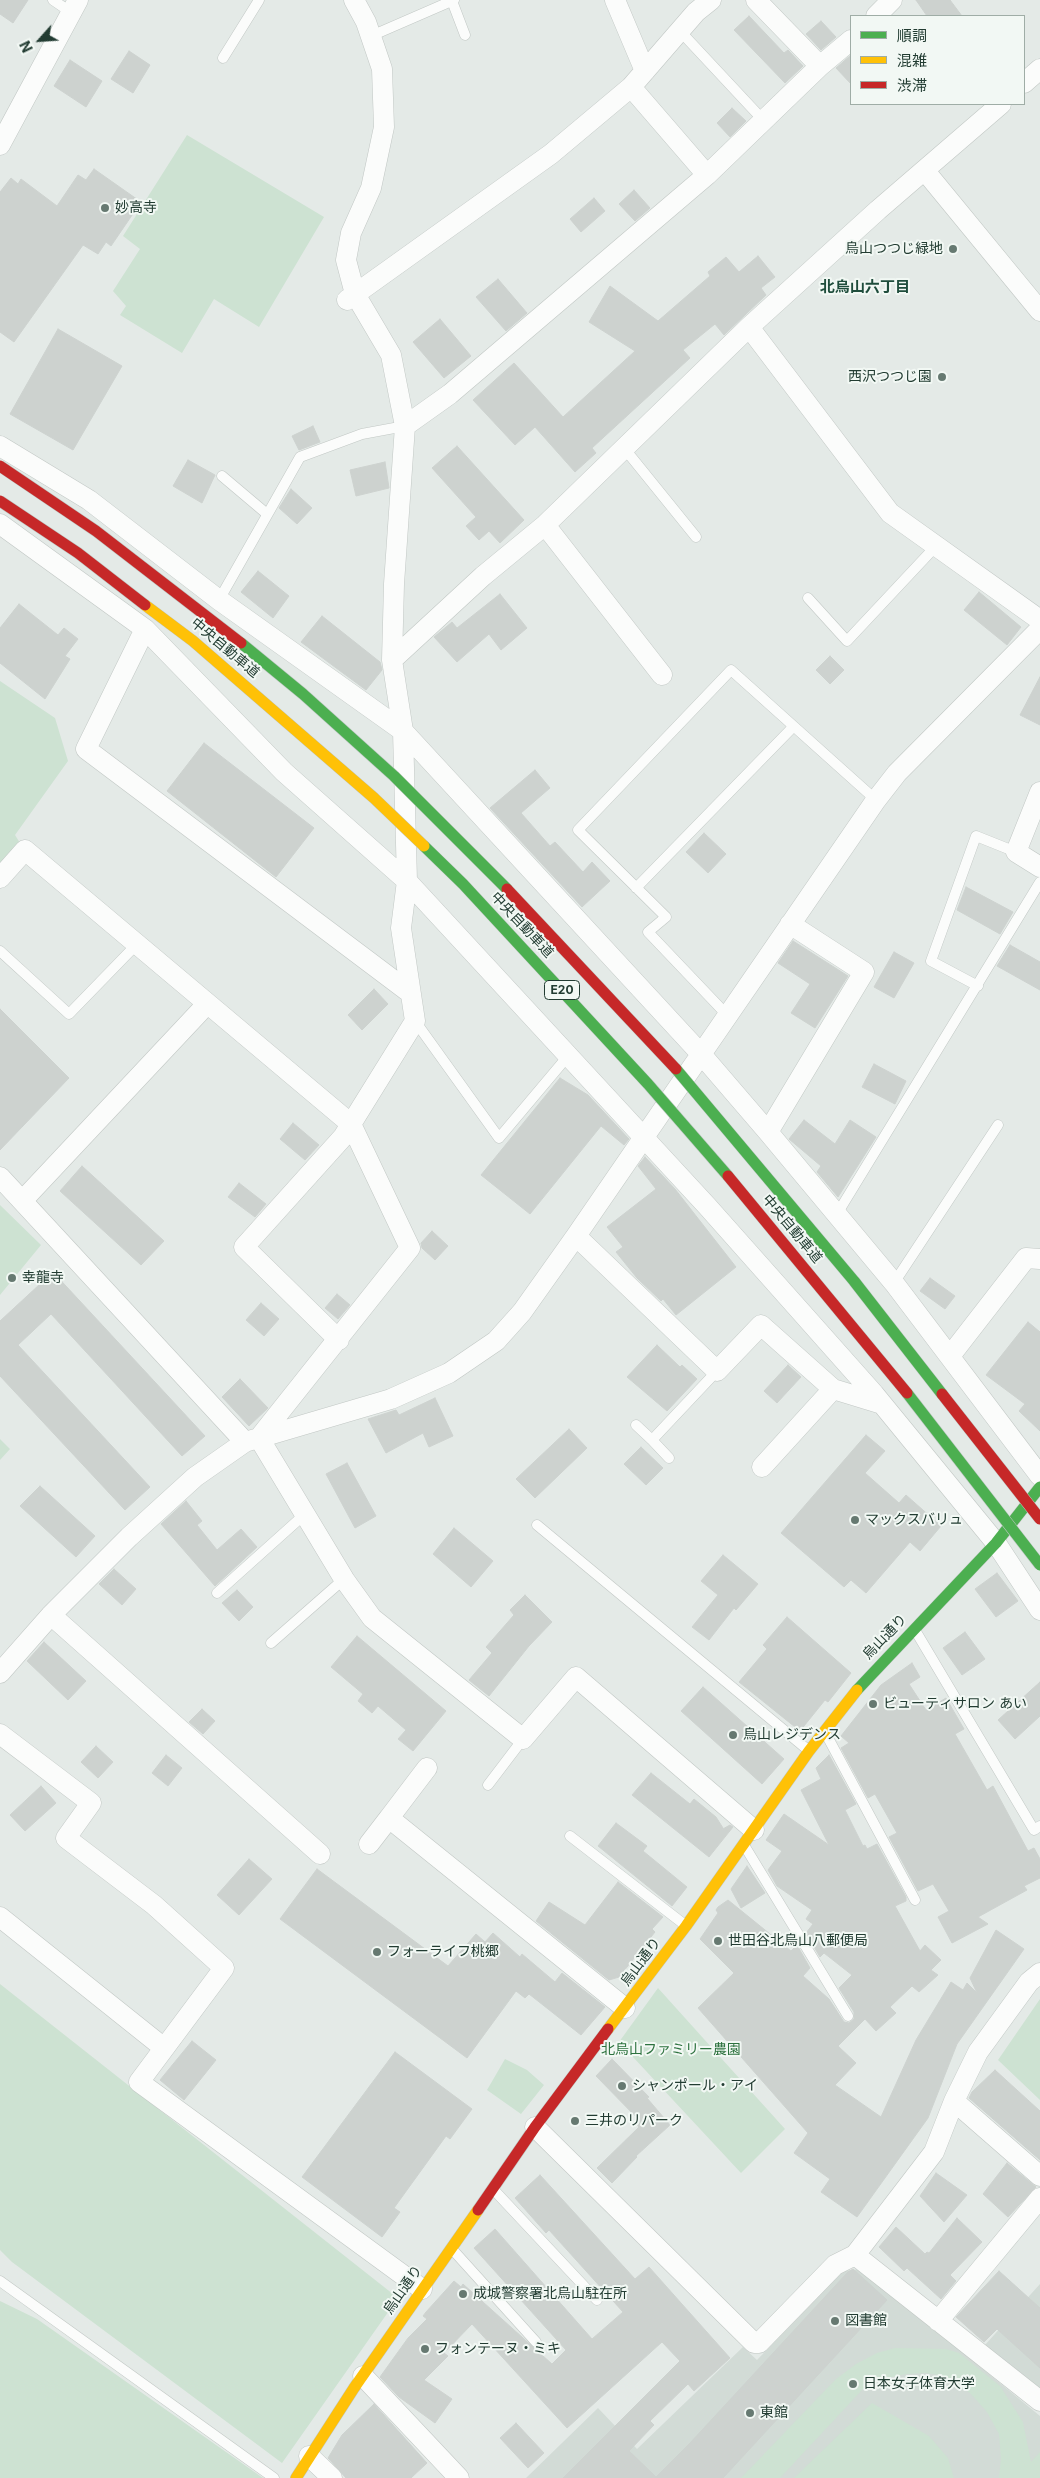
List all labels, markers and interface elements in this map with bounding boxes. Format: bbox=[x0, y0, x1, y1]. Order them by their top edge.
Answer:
north arrow bbox=[15, 15, 65, 65]
legend bbox=[850, 15, 1025, 105]
text: 順調 bbox=[897, 26, 927, 45]
text: N bbox=[16, 38, 36, 55]
text: 混雑 bbox=[897, 51, 927, 70]
text: 渋滞 bbox=[897, 76, 927, 95]
place label: 妙高寺 bbox=[115, 200, 157, 216]
marker: 妙高寺 bbox=[99, 202, 111, 214]
place label: 烏山つつじ緑地 bbox=[845, 241, 943, 257]
marker: 烏山つつじ緑地 bbox=[947, 243, 959, 255]
district label: 北烏山六丁目 bbox=[820, 278, 910, 296]
place label: 西沢つつじ園 bbox=[848, 369, 932, 385]
marker: 西沢つつじ園 bbox=[936, 371, 948, 383]
street label: 中央自動車道 bbox=[187, 615, 263, 681]
street label: 中央自動車道 bbox=[487, 889, 557, 961]
road number: E20 bbox=[544, 980, 580, 1000]
street label: 中央自動車道 bbox=[759, 1191, 825, 1267]
place label: 幸龍寺 bbox=[22, 1270, 64, 1286]
marker: 幸龍寺 bbox=[6, 1272, 18, 1284]
place label: マックスバリュ bbox=[865, 1512, 963, 1528]
marker: マックスバリュ bbox=[849, 1514, 861, 1526]
street label: 烏山通り bbox=[860, 1611, 910, 1663]
place label: ビューティサロン あい bbox=[883, 1696, 1027, 1712]
marker: ビューティサロン あい bbox=[867, 1698, 879, 1710]
place label: 烏山レジデンス bbox=[743, 1727, 841, 1743]
marker: 烏山レジデンス bbox=[727, 1729, 739, 1741]
place label: 世田谷北烏山八郵便局 bbox=[728, 1933, 868, 1949]
street label: 烏山通り bbox=[617, 1935, 665, 1989]
marker: 世田谷北烏山八郵便局 bbox=[712, 1935, 724, 1947]
place label: フォーライフ桃郷 bbox=[387, 1944, 499, 1960]
marker: フォーライフ桃郷 bbox=[371, 1946, 383, 1958]
park label: 北烏山ファミリー農園 bbox=[601, 2042, 741, 2058]
place label: シャンポール・アイ bbox=[632, 2078, 758, 2094]
marker: シャンポール・アイ bbox=[616, 2080, 628, 2092]
place label: 三井のリパーク bbox=[585, 2113, 683, 2129]
marker: 三井のリパーク bbox=[569, 2115, 581, 2127]
street label: 烏山通り bbox=[380, 2262, 426, 2318]
place label: 成城警察署北烏山駐在所 bbox=[473, 2286, 627, 2302]
marker: 成城警察署北烏山駐在所 bbox=[457, 2288, 469, 2300]
place label: 図書館 bbox=[845, 2313, 887, 2329]
marker: 図書館 bbox=[829, 2315, 841, 2327]
place label: フォンテーヌ・ミキ bbox=[435, 2341, 561, 2357]
marker: フォンテーヌ・ミキ bbox=[419, 2343, 431, 2355]
place label: 日本女子体育大学 bbox=[863, 2376, 975, 2392]
marker: 日本女子体育大学 bbox=[847, 2378, 859, 2390]
place label: 東館 bbox=[760, 2405, 788, 2421]
marker: 東館 bbox=[744, 2407, 756, 2419]

